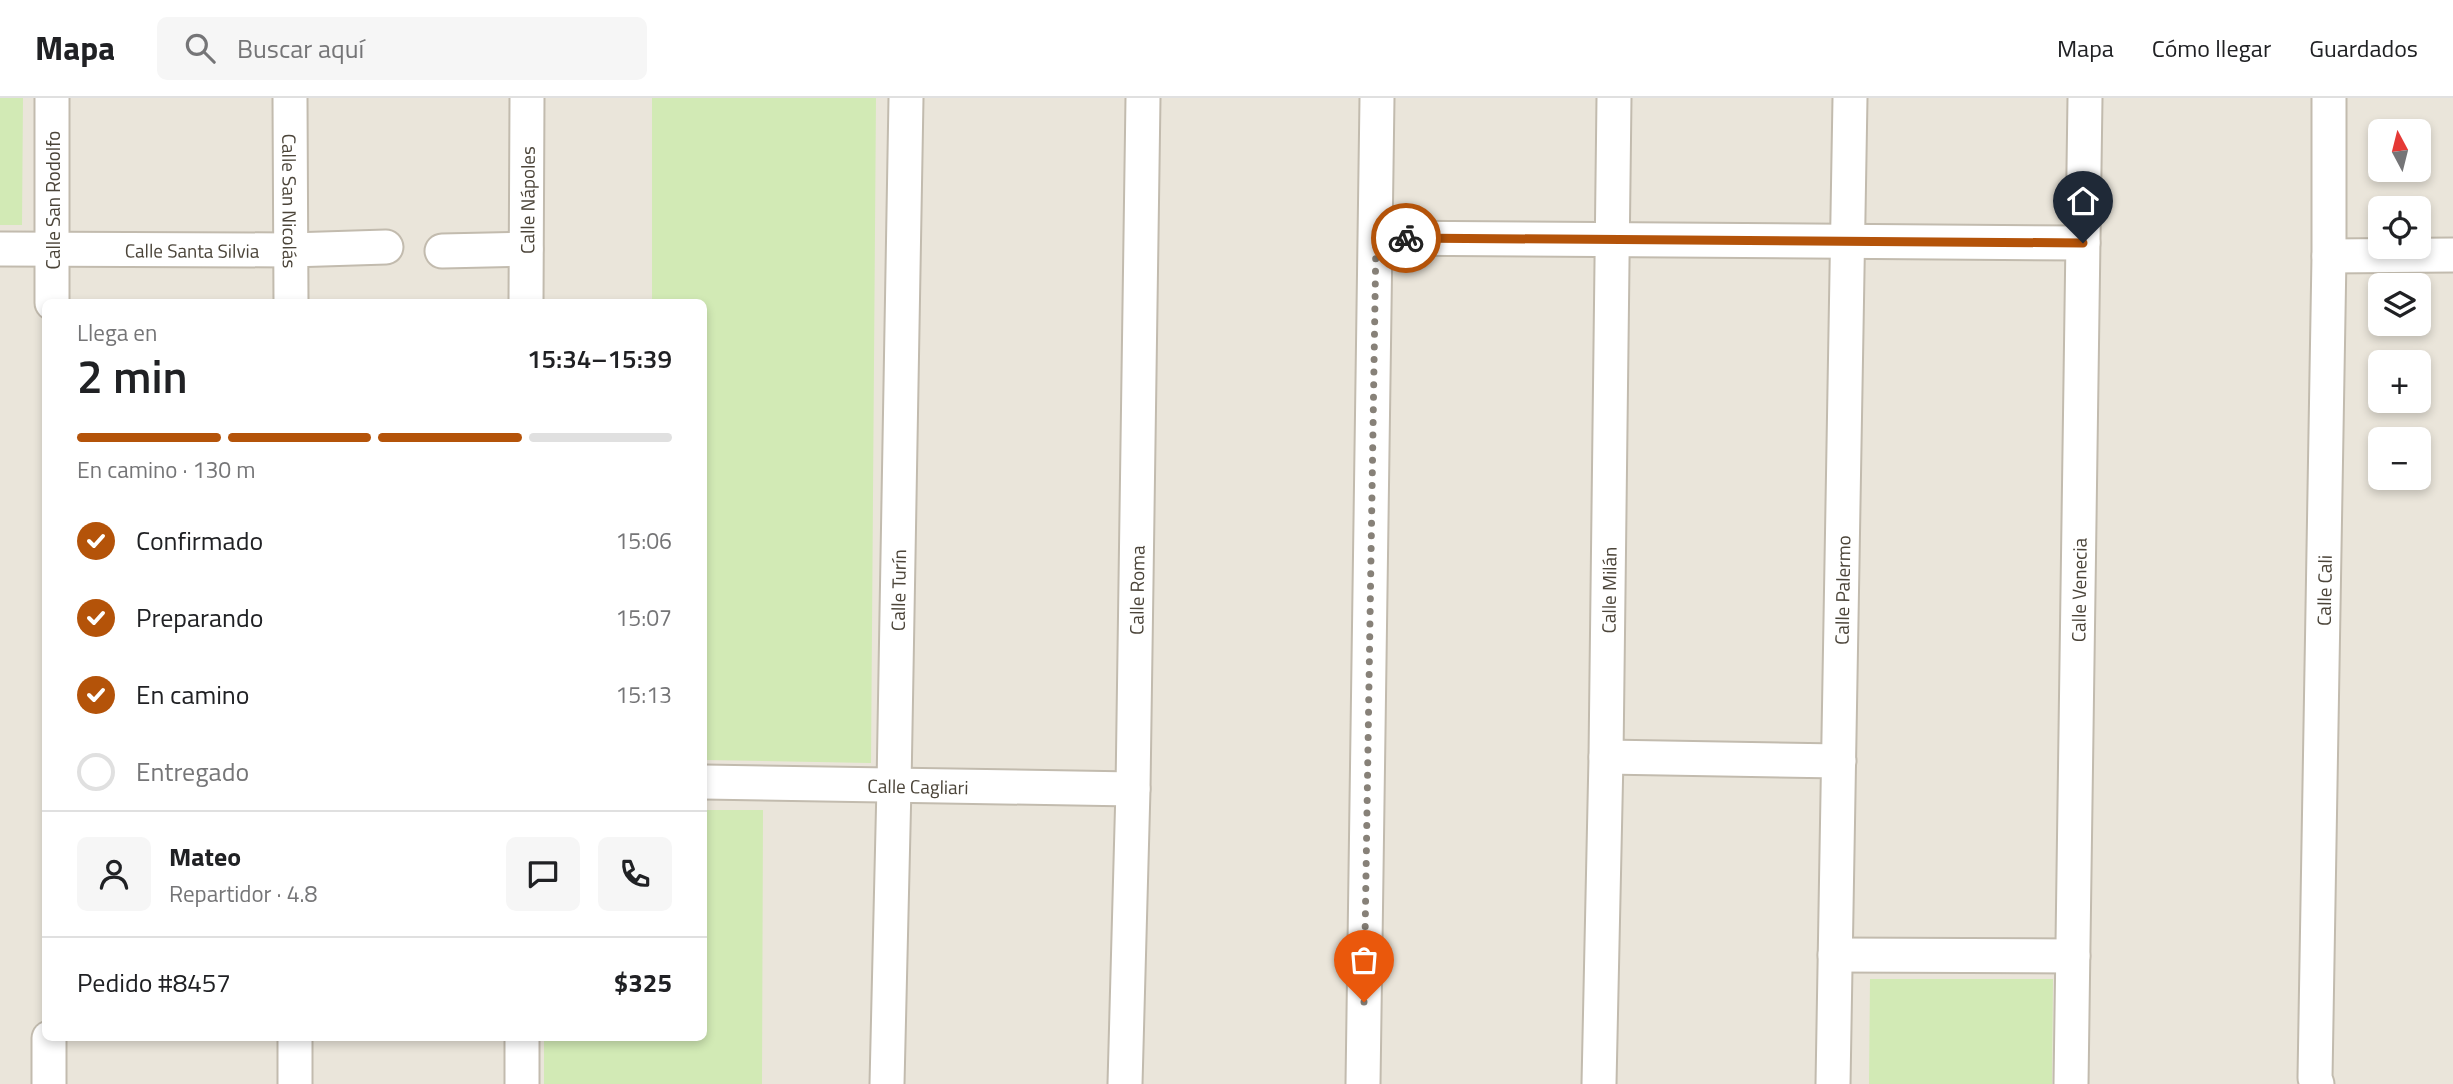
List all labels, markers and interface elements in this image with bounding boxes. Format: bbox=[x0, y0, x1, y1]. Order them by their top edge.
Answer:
search box bbox=[157, 17, 647, 80]
text: Mapa bbox=[35, 23, 115, 73]
icon: search bbox=[181, 29, 219, 67]
text: Buscar aquí bbox=[237, 29, 364, 68]
text: Mapa bbox=[2057, 30, 2114, 66]
text: Cómo llegar bbox=[2152, 30, 2271, 66]
text: Guardados bbox=[2309, 30, 2418, 66]
north arrow bbox=[2368, 119, 2431, 182]
map controls bbox=[2368, 119, 2431, 490]
street label: Calle San Rodolfo bbox=[38, 131, 67, 269]
street label: Calle San Nicolás bbox=[276, 134, 305, 269]
street label: Calle Nápoles bbox=[512, 146, 541, 254]
pin bbox=[2053, 171, 2113, 243]
icon: home bbox=[2064, 182, 2102, 220]
button: locate bbox=[2368, 196, 2431, 259]
courier bbox=[1371, 203, 1441, 273]
icon: bike bbox=[1387, 219, 1425, 257]
street label: Calle Santa Silvia bbox=[125, 235, 260, 264]
button: layers bbox=[2368, 273, 2431, 336]
text: Llega en bbox=[77, 315, 157, 350]
text: 15:34–15:39 bbox=[527, 339, 672, 378]
text: 2 min bbox=[77, 341, 188, 411]
button: + bbox=[2368, 350, 2431, 413]
button: − bbox=[2368, 427, 2431, 490]
text: En camino · 130 m bbox=[77, 452, 255, 487]
text: Confirmado bbox=[136, 521, 263, 560]
icon: check bbox=[77, 522, 115, 560]
text: 15:06 bbox=[615, 523, 672, 558]
street label: Calle Palermo bbox=[1826, 535, 1857, 645]
street label: Calle Venecia bbox=[2063, 537, 2093, 642]
street label: Calle Roma bbox=[1121, 545, 1151, 635]
street label: Calle Milán bbox=[1593, 547, 1623, 634]
street label: Calle Turín bbox=[882, 549, 913, 631]
street label: Calle Cali bbox=[2308, 555, 2338, 626]
text: Preparando bbox=[136, 598, 263, 637]
icon: check bbox=[77, 599, 115, 637]
text: 15:07 bbox=[615, 600, 672, 635]
text: En camino bbox=[136, 675, 250, 714]
icon: check bbox=[77, 676, 115, 714]
text: 15:13 bbox=[615, 677, 672, 712]
text: Entregado bbox=[136, 752, 249, 791]
street label: Calle Cagliari bbox=[867, 770, 969, 801]
button: person bbox=[77, 837, 151, 911]
text: Mateo bbox=[169, 837, 241, 876]
button: chat bbox=[506, 837, 580, 911]
button: phone bbox=[598, 837, 672, 911]
text: Repartidor · 4.8 bbox=[169, 876, 317, 911]
pin bbox=[1334, 930, 1394, 1002]
icon: bag bbox=[1345, 941, 1383, 979]
text: Pedido #8457 bbox=[77, 963, 231, 1002]
text: $325 bbox=[614, 963, 672, 1002]

